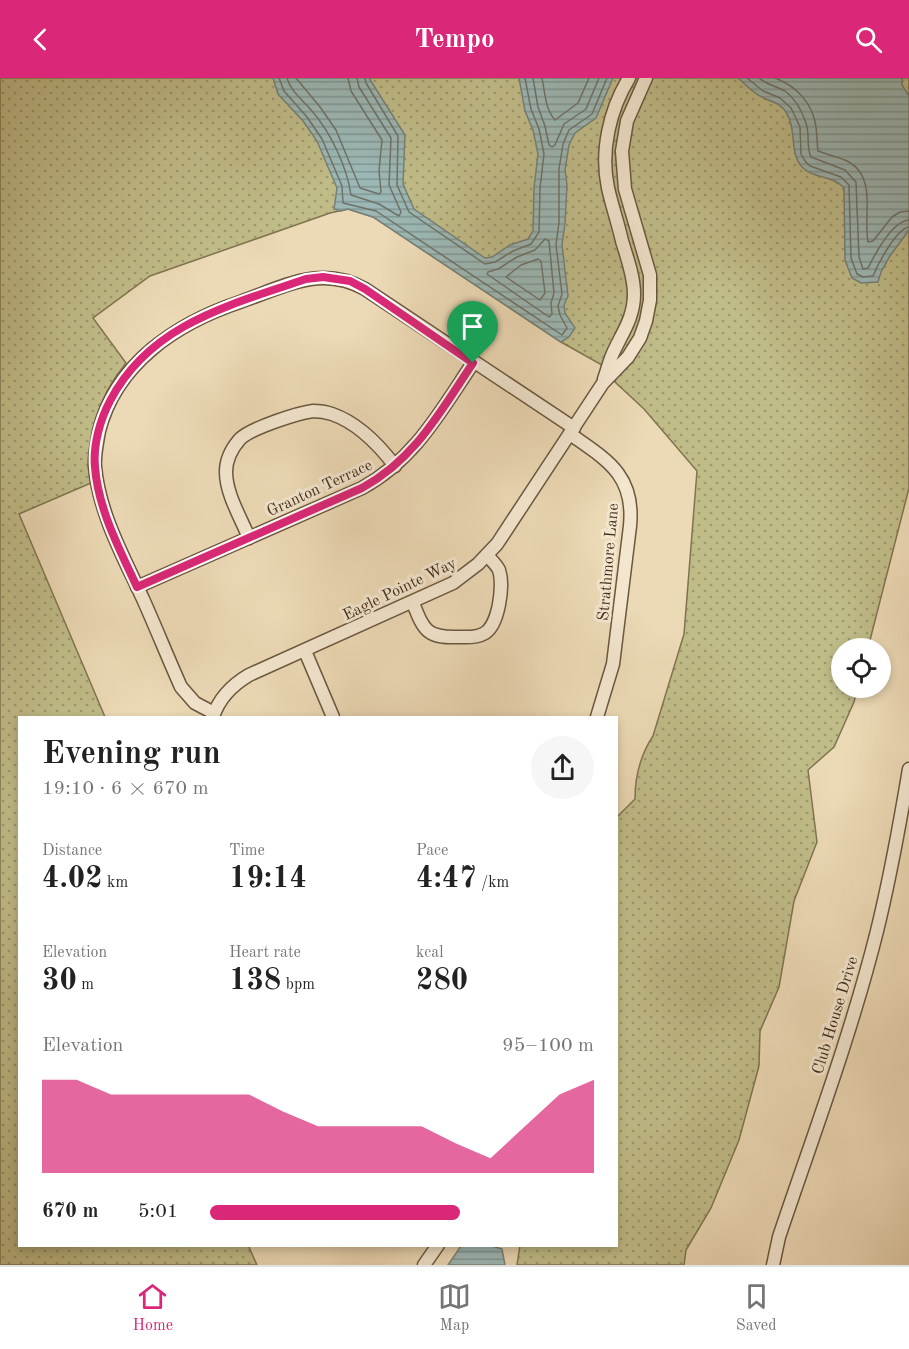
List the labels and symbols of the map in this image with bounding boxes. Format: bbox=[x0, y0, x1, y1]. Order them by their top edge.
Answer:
pin bbox=[447, 301, 498, 363]
street label: Granton Terrace bbox=[265, 457, 375, 520]
street label: Strathmore Lane bbox=[596, 503, 622, 622]
street label: Eagle Pointe Way bbox=[341, 555, 460, 624]
street label: Club House Drive bbox=[810, 955, 861, 1077]

